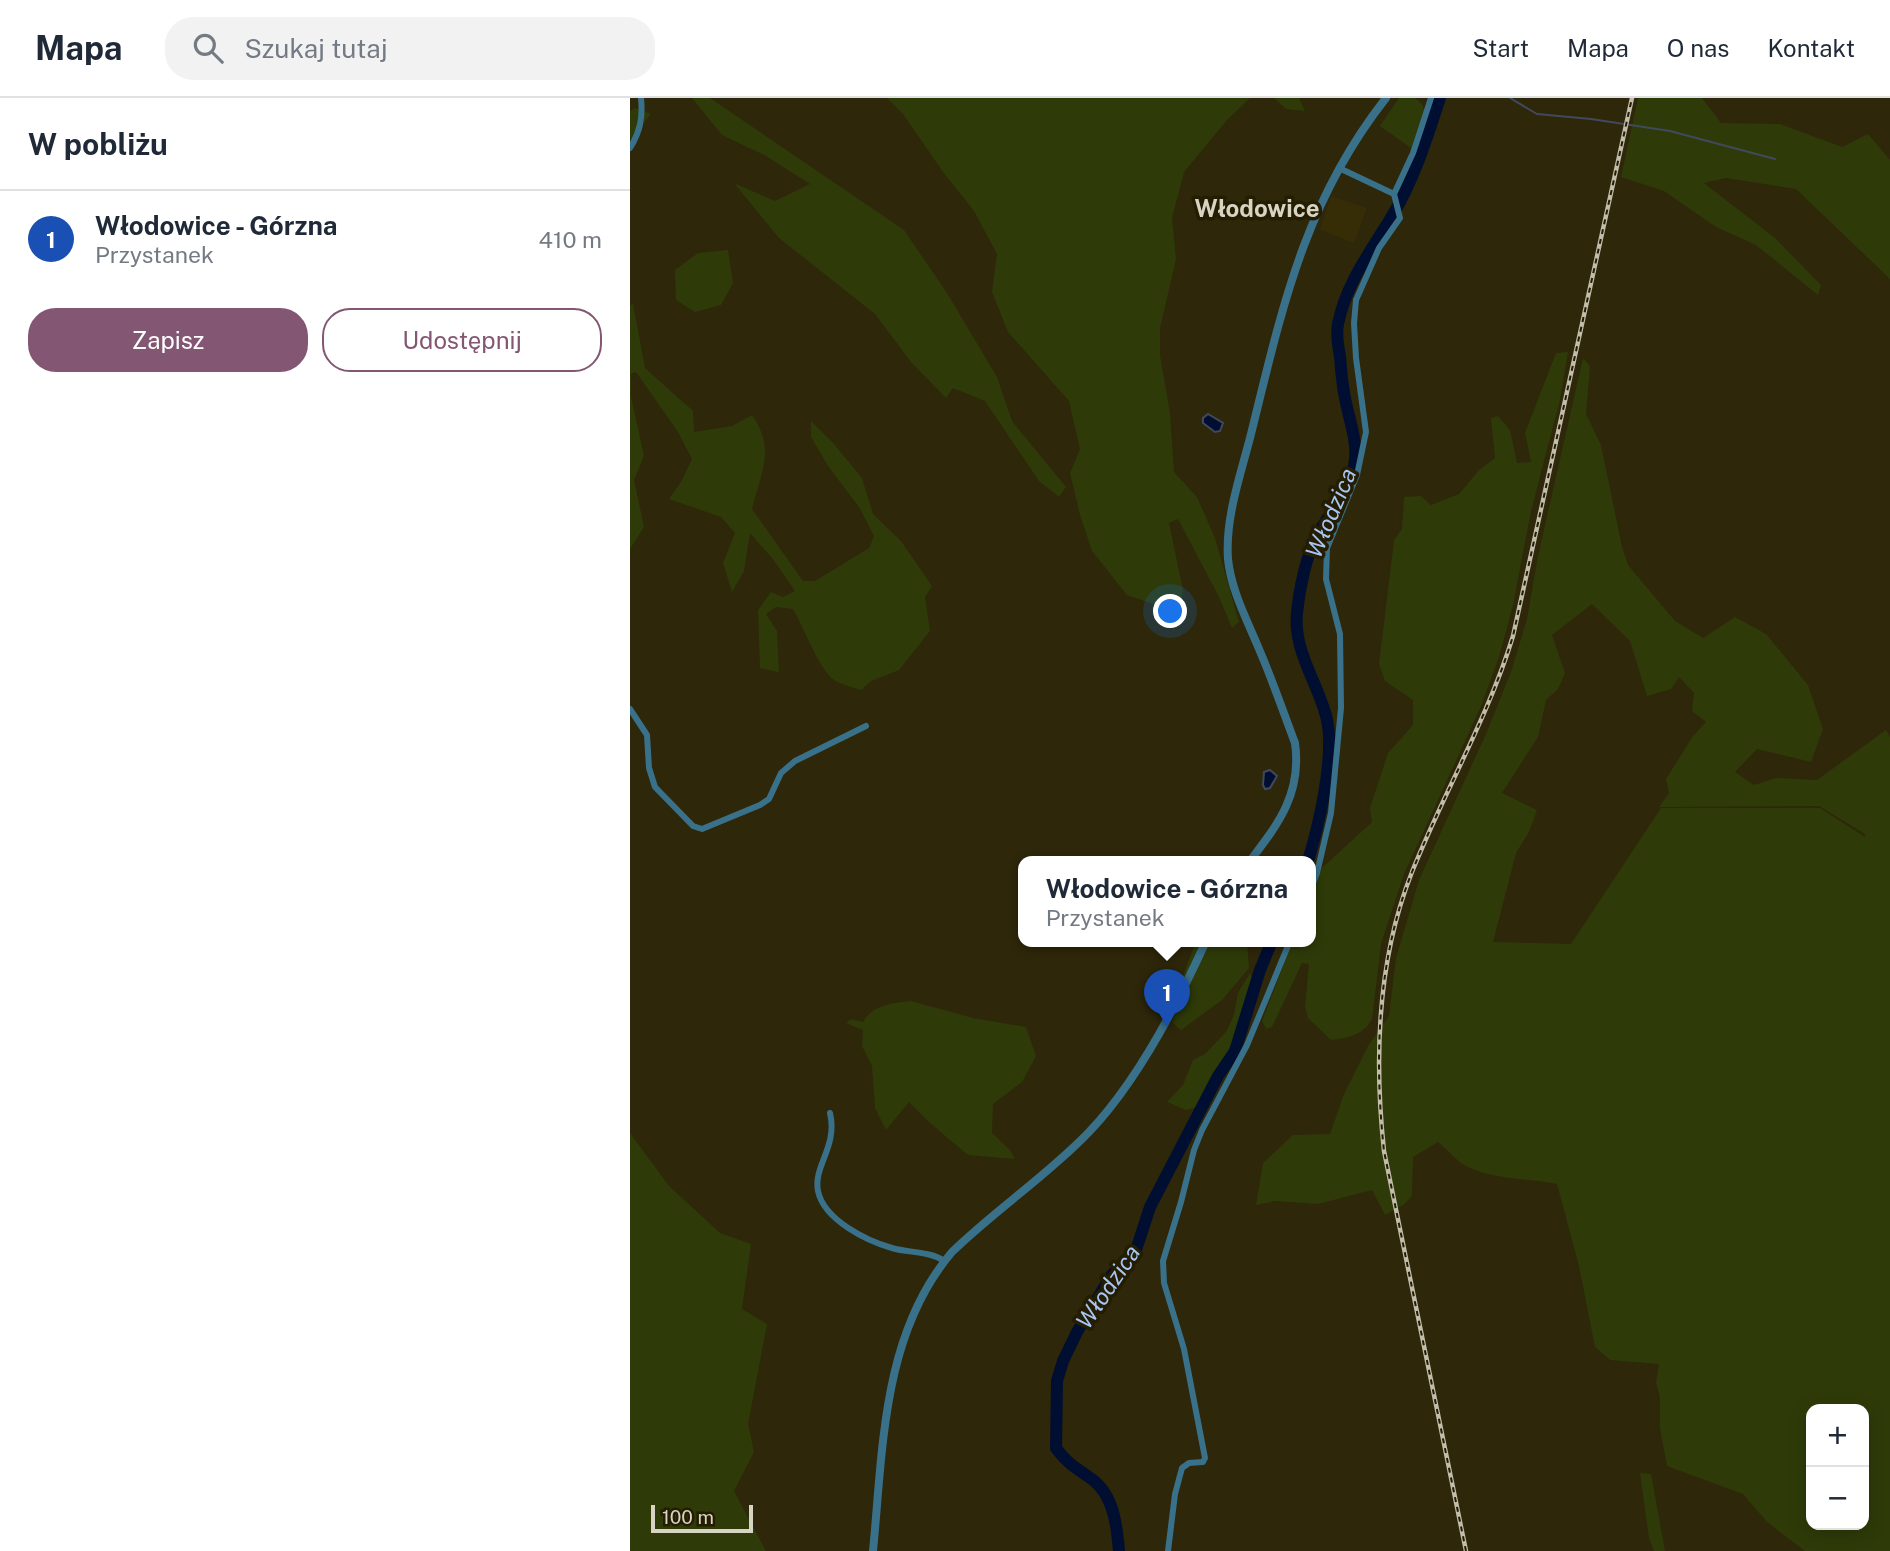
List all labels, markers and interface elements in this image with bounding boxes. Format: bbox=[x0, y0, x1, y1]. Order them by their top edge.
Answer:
search box bbox=[165, 17, 655, 80]
text: Mapa bbox=[35, 29, 123, 67]
icon: search bbox=[189, 29, 227, 67]
text: Szukaj tutaj bbox=[245, 33, 388, 64]
text: Start bbox=[1472, 34, 1529, 62]
text: Mapa bbox=[1567, 34, 1629, 62]
text: O nas bbox=[1667, 34, 1729, 62]
text: Kontakt bbox=[1767, 34, 1855, 62]
text: W pobliżu bbox=[28, 126, 168, 162]
district label: Włodowice bbox=[1194, 194, 1320, 222]
text: Włodowice - Górzna bbox=[95, 210, 338, 241]
text: 1 bbox=[46, 226, 56, 253]
text: 410 m bbox=[539, 226, 602, 253]
text: Przystanek bbox=[95, 241, 214, 268]
button: Zapisz bbox=[28, 308, 308, 372]
button: Udostępnij bbox=[322, 308, 602, 372]
water label: Włodzica bbox=[1300, 464, 1361, 562]
your location bbox=[1153, 594, 1187, 628]
popup bbox=[1018, 856, 1316, 947]
text: Włodowice - Górzna bbox=[1046, 873, 1288, 904]
text: Przystanek bbox=[1046, 904, 1165, 931]
pin: 1 bbox=[1144, 969, 1190, 1027]
water label: Włodzica bbox=[1070, 1240, 1145, 1334]
map controls bbox=[1806, 1404, 1869, 1530]
button: + bbox=[1806, 1404, 1869, 1467]
button: − bbox=[1806, 1467, 1869, 1530]
scale bar bbox=[651, 1502, 752, 1534]
text: 100 m bbox=[662, 1506, 714, 1528]

